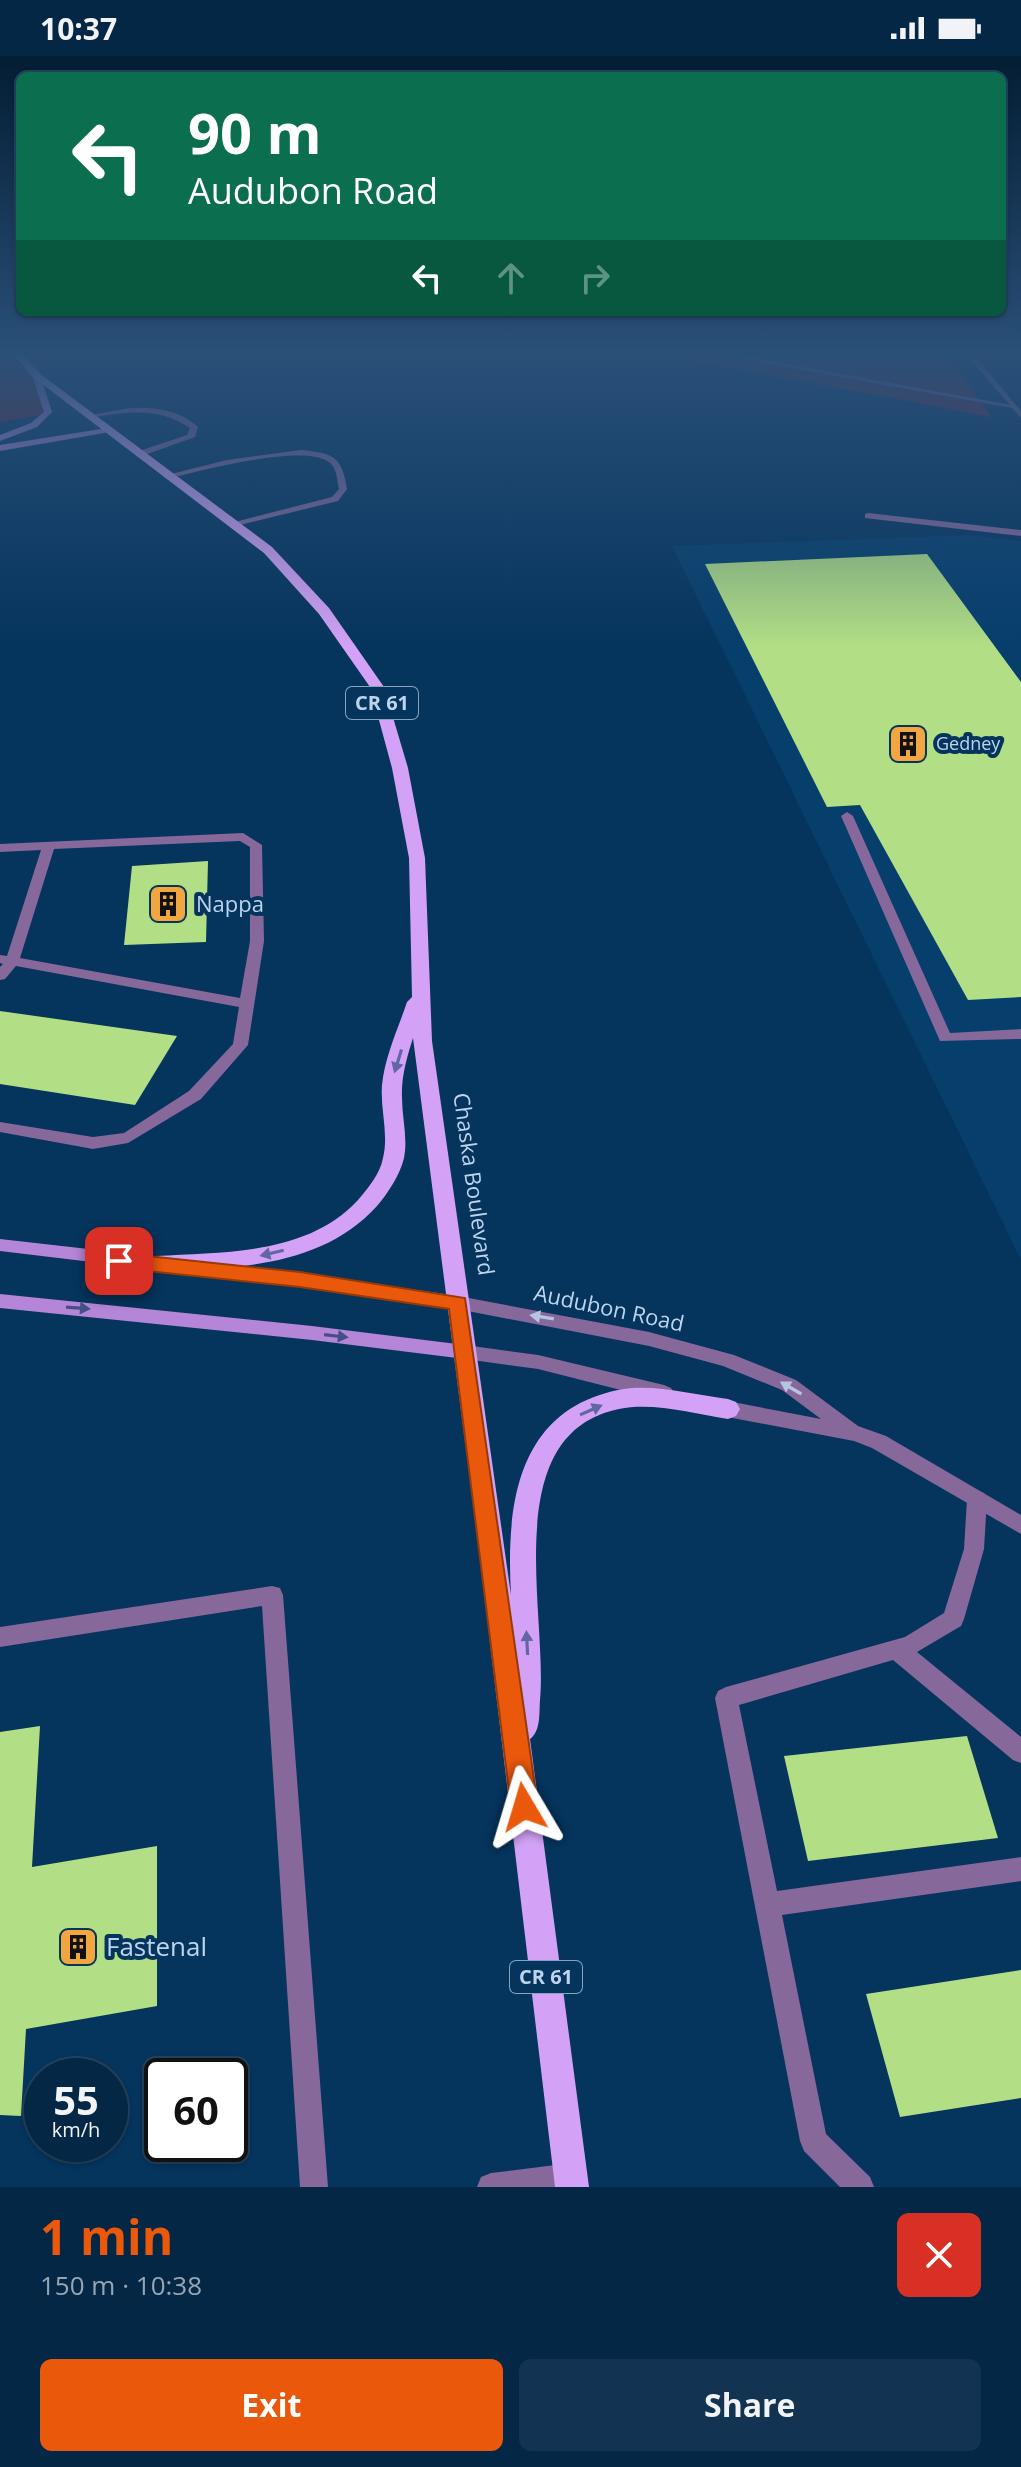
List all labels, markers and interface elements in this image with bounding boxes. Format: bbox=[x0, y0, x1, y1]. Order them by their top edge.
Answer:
text: 10:37 bbox=[40, 8, 117, 49]
text: 90 m bbox=[188, 94, 322, 170]
icon: left bbox=[56, 104, 160, 208]
text: Audubon Road bbox=[188, 166, 438, 215]
icon: left bbox=[405, 256, 449, 300]
icon: ahead bbox=[489, 256, 533, 300]
icon: right bbox=[573, 256, 617, 300]
road number: CR 61 bbox=[346, 687, 418, 719]
building icon: Gedney bbox=[887, 723, 929, 765]
place label: Gedney bbox=[936, 731, 1001, 755]
building icon: Nappa bbox=[147, 883, 189, 925]
place label: Nappa bbox=[196, 888, 264, 918]
one-way arrow bbox=[391, 1050, 404, 1074]
street label: Chaska Boulevard bbox=[447, 1091, 503, 1277]
pin bbox=[85, 1227, 153, 1295]
icon: arrive bbox=[97, 1239, 141, 1283]
one-way arrow bbox=[260, 1247, 285, 1260]
street label: Audubon Road bbox=[531, 1276, 687, 1338]
one-way arrow bbox=[66, 1302, 91, 1315]
one-way arrow bbox=[529, 1310, 554, 1322]
one-way arrow bbox=[324, 1330, 349, 1343]
one-way arrow bbox=[780, 1381, 802, 1395]
one-way arrow bbox=[580, 1403, 603, 1417]
one-way arrow bbox=[520, 1630, 533, 1655]
position arrow bbox=[482, 1765, 566, 1849]
building icon: Fastenal bbox=[57, 1926, 99, 1968]
place label: Fastenal bbox=[106, 1928, 207, 1964]
road number: CR 61 bbox=[510, 1961, 582, 1993]
speed limit sign: 60 bbox=[144, 2058, 248, 2162]
text: 55 bbox=[53, 2072, 99, 2127]
text: km/h bbox=[52, 2116, 100, 2143]
text: 1 min bbox=[40, 2204, 173, 2269]
button: close bbox=[897, 2213, 981, 2297]
text: 150 m · 10:38 bbox=[40, 2267, 202, 2303]
button: Exit bbox=[40, 2359, 503, 2451]
button: Share bbox=[519, 2359, 981, 2451]

